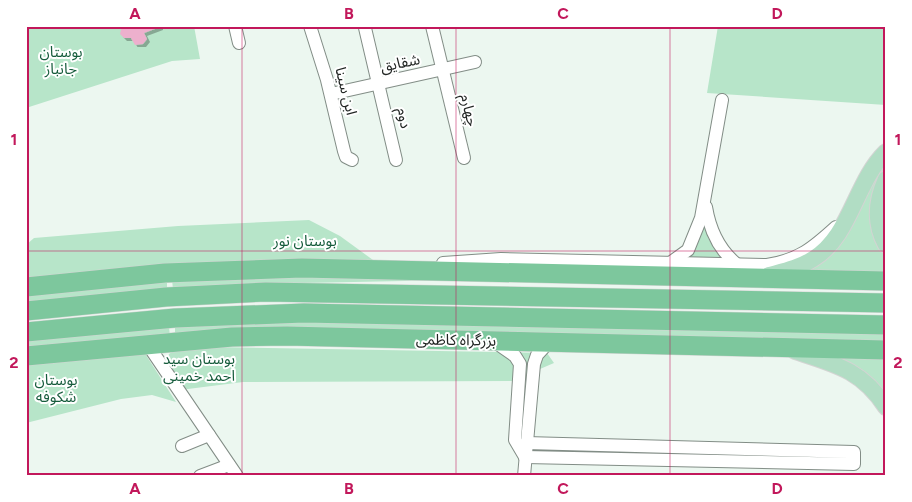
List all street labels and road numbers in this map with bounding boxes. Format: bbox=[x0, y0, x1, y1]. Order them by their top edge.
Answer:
street label: شقایق bbox=[378, 50, 422, 77]
street label: ابن سینا bbox=[331, 65, 361, 117]
street label: چهارم bbox=[454, 92, 482, 129]
street label: دوم bbox=[391, 106, 415, 131]
street label: بزرگراه کاظمی bbox=[416, 330, 496, 350]

